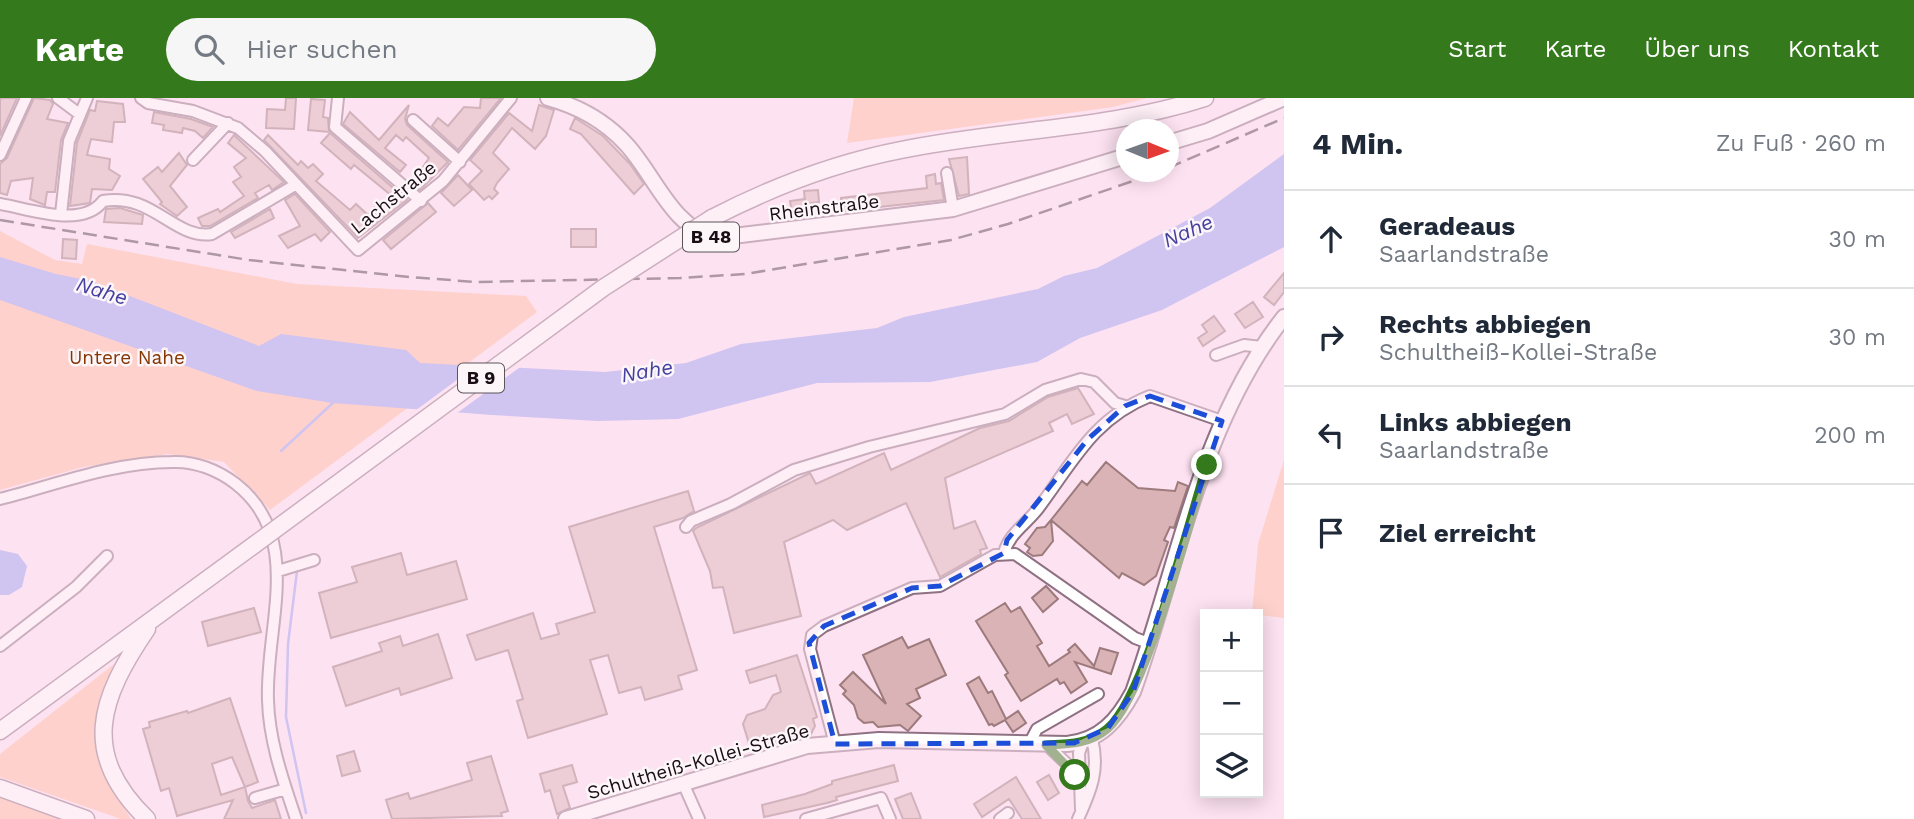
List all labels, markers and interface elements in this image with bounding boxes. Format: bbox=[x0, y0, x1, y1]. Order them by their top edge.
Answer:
search box bbox=[166, 18, 656, 81]
text: Karte bbox=[35, 30, 124, 69]
icon: search bbox=[190, 30, 228, 68]
text: Hier suchen bbox=[246, 34, 398, 64]
text: Start bbox=[1448, 35, 1506, 63]
text: Karte bbox=[1544, 35, 1606, 63]
text: Über uns bbox=[1644, 35, 1750, 63]
text: Kontakt bbox=[1788, 35, 1879, 63]
north arrow bbox=[1116, 119, 1179, 182]
text: 4 Min. bbox=[1312, 126, 1403, 161]
text: Zu Fuß · 260 m bbox=[1716, 130, 1886, 157]
street label: Lachstraße bbox=[346, 156, 441, 239]
street label: Rheinstraße bbox=[768, 189, 881, 226]
water label: Nahe bbox=[1159, 208, 1217, 253]
text: Geradeaus bbox=[1379, 211, 1515, 241]
icon: ahead bbox=[1312, 220, 1350, 258]
road number: B 48 bbox=[683, 222, 739, 252]
text: 30 m bbox=[1829, 226, 1886, 253]
text: Saarlandstraße bbox=[1379, 241, 1549, 268]
water label: Nahe bbox=[73, 271, 131, 310]
text: Rechts abbiegen bbox=[1379, 309, 1591, 339]
icon: right bbox=[1312, 318, 1350, 356]
text: 30 m bbox=[1829, 324, 1886, 351]
text: Schultheiß-Kollei-Straße bbox=[1379, 339, 1657, 366]
park label: Untere Nahe bbox=[69, 346, 185, 369]
water label: Nahe bbox=[619, 354, 675, 387]
road number: B 9 bbox=[458, 364, 504, 392]
text: Links abbiegen bbox=[1379, 407, 1572, 437]
icon: left bbox=[1312, 416, 1350, 454]
text: 200 m bbox=[1814, 422, 1886, 449]
text: Saarlandstraße bbox=[1379, 437, 1549, 464]
route end bbox=[1191, 449, 1222, 480]
icon: arrive bbox=[1312, 514, 1350, 552]
text: Ziel erreicht bbox=[1379, 518, 1536, 548]
map controls bbox=[1200, 609, 1263, 798]
button: + bbox=[1200, 609, 1263, 672]
button: − bbox=[1200, 672, 1263, 735]
street label: Schultheiß-Kollei-Straße bbox=[584, 719, 812, 804]
button: layers bbox=[1200, 735, 1263, 798]
route start bbox=[1059, 759, 1090, 790]

